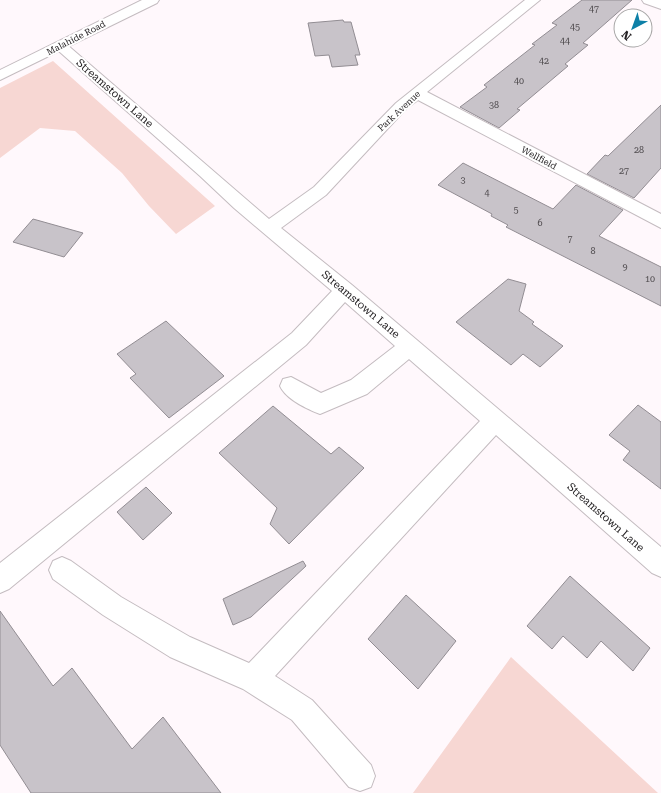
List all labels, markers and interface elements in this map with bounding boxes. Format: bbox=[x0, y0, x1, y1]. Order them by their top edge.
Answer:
house number: 47 bbox=[589, 4, 599, 14]
north arrow bbox=[613, 8, 653, 48]
street label: Malahide Road bbox=[45, 19, 107, 57]
house number: 45 bbox=[570, 22, 580, 32]
text: N bbox=[619, 27, 634, 43]
house number: 44 bbox=[560, 36, 570, 46]
street label: Streamstown Lane bbox=[73, 56, 156, 130]
house number: 42 bbox=[539, 56, 549, 66]
house number: 40 bbox=[514, 76, 524, 86]
street label: Park Avenue bbox=[376, 89, 422, 133]
house number: 38 bbox=[489, 100, 499, 110]
street label: Wellfield bbox=[520, 145, 559, 172]
house number: 28 bbox=[634, 145, 644, 155]
house number: 27 bbox=[619, 166, 629, 176]
house number: 3 bbox=[460, 175, 466, 185]
house number: 4 bbox=[484, 188, 490, 198]
house number: 5 bbox=[513, 205, 519, 215]
house number: 6 bbox=[537, 218, 543, 228]
house number: 7 bbox=[567, 234, 573, 244]
house number: 8 bbox=[590, 246, 596, 256]
house number: 9 bbox=[622, 262, 628, 272]
street label: Streamstown Lane bbox=[319, 268, 402, 341]
house number: 10 bbox=[645, 274, 655, 284]
street label: Streamstown Lane bbox=[564, 480, 647, 554]

